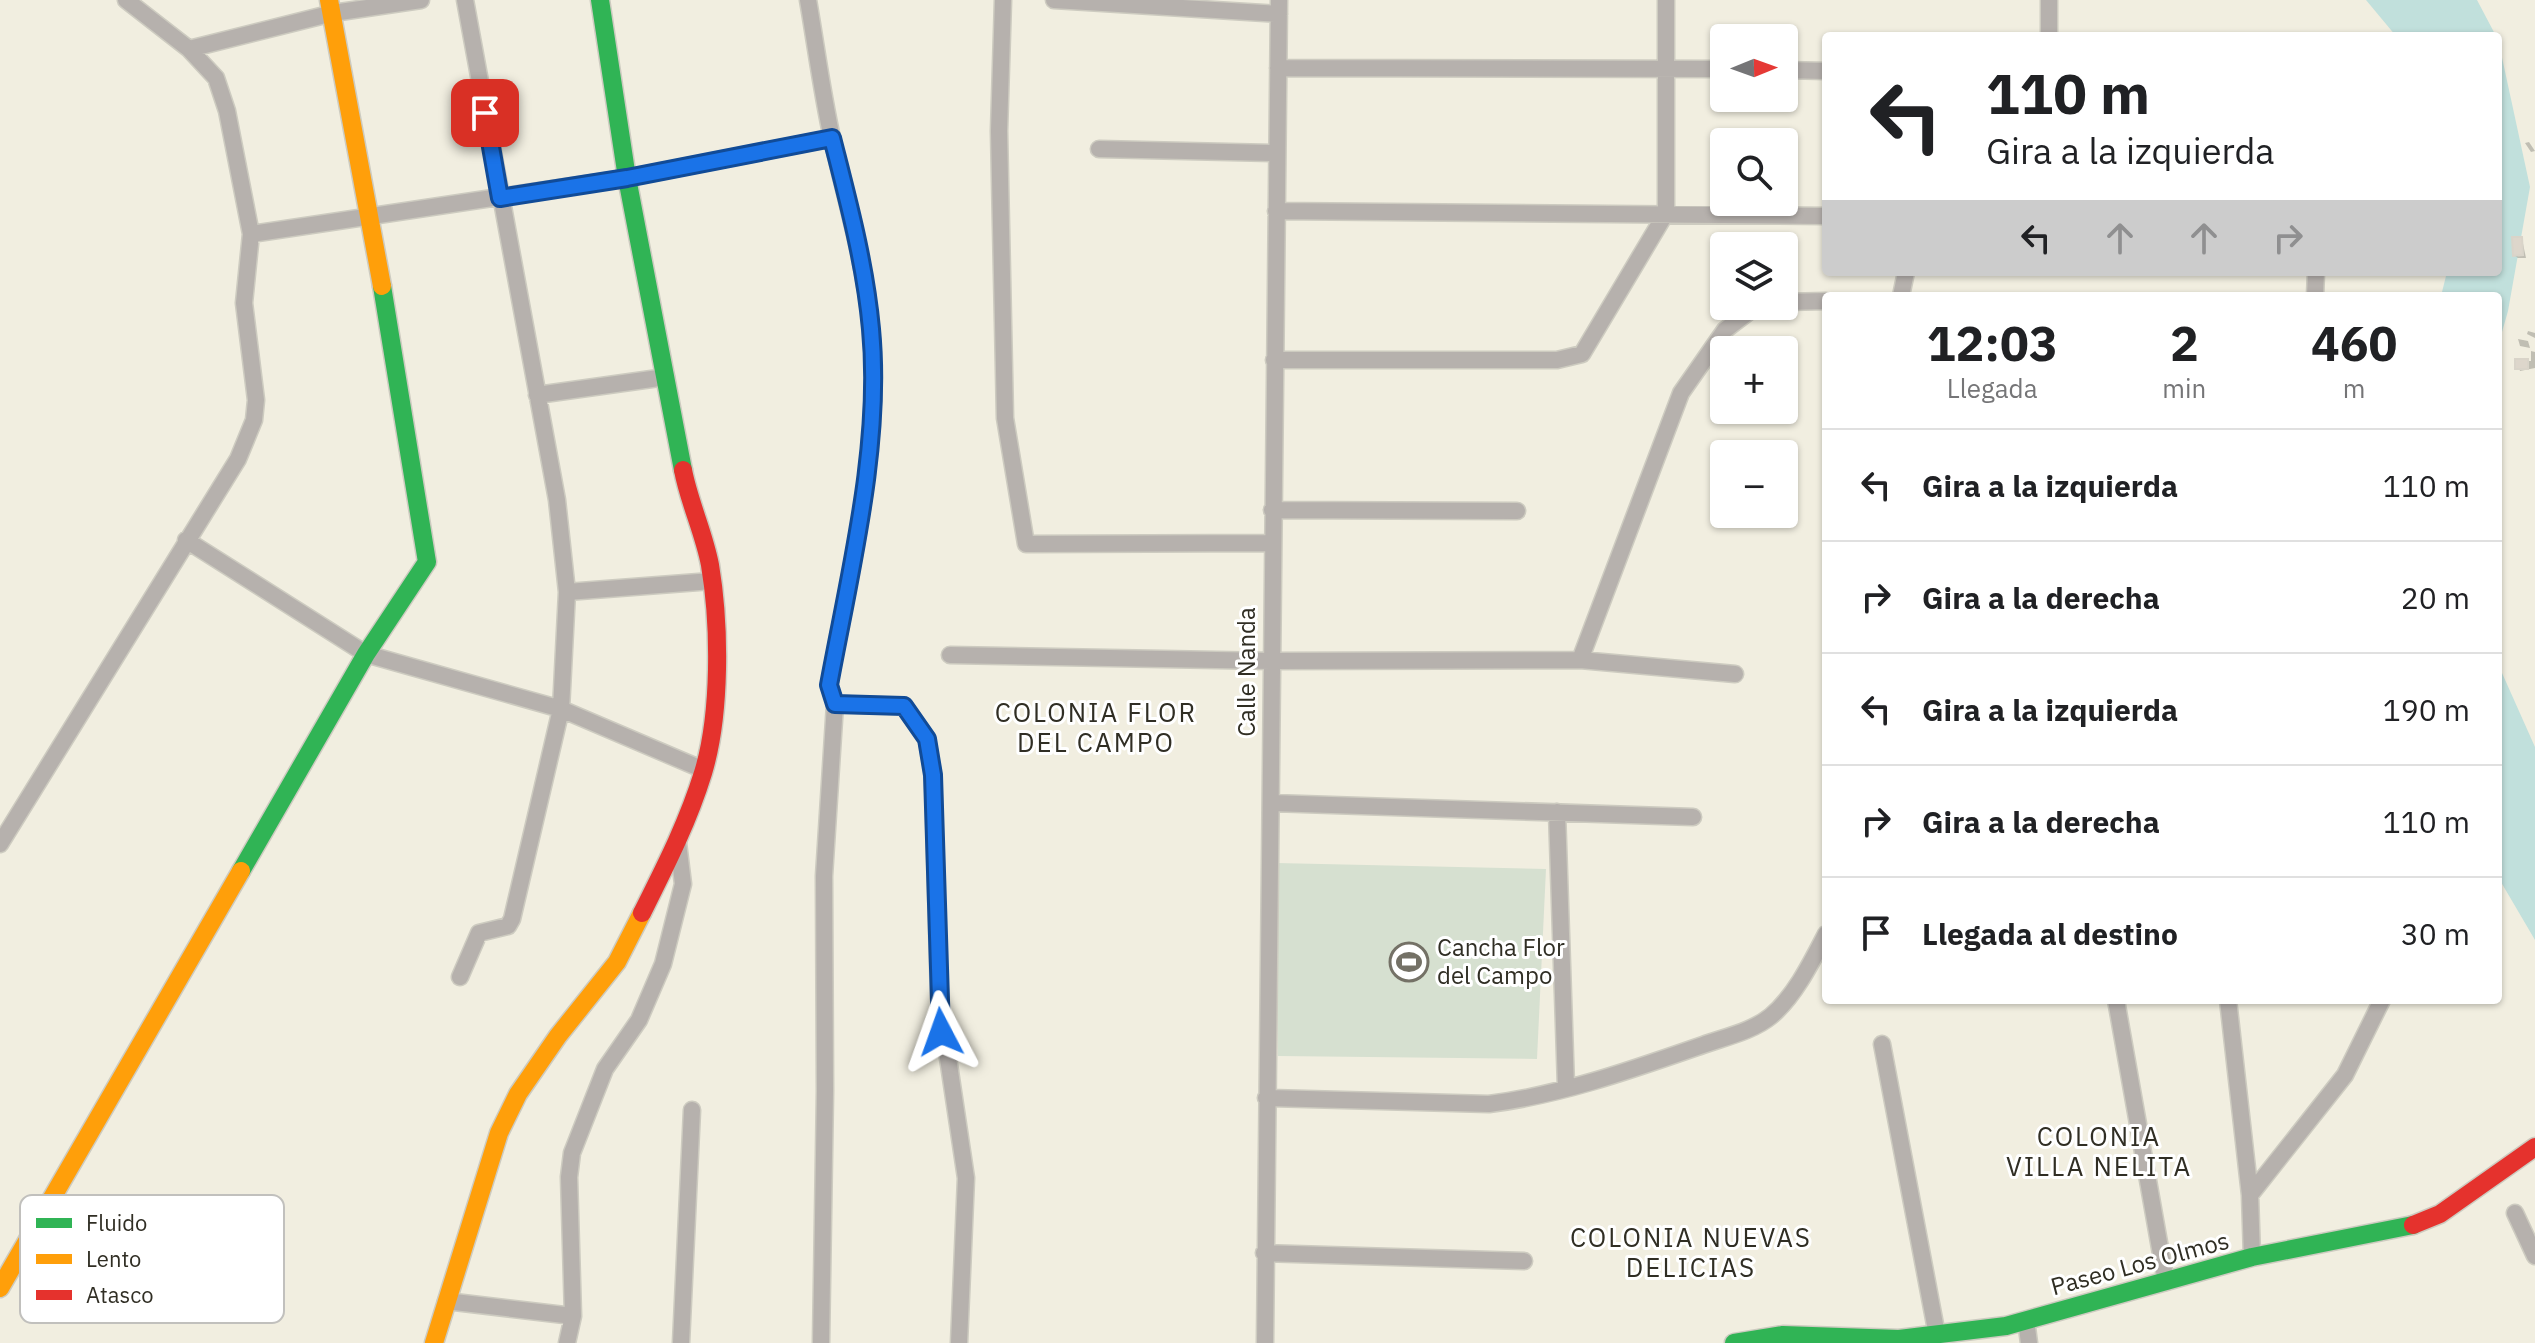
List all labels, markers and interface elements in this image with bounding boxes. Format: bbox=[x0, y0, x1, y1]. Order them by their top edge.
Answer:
north arrow bbox=[1710, 24, 1798, 112]
map controls bbox=[1710, 24, 1798, 528]
text: 110 m bbox=[1986, 57, 2150, 129]
icon: left bbox=[1854, 64, 1958, 168]
pin bbox=[451, 79, 519, 147]
icon: arrive bbox=[463, 91, 507, 135]
text: Gira a la izquierda bbox=[1986, 127, 2275, 174]
button: search bbox=[1710, 128, 1798, 216]
icon: left bbox=[2014, 216, 2058, 260]
icon: ahead bbox=[2098, 216, 2142, 260]
icon: ahead bbox=[2182, 216, 2226, 260]
icon: right bbox=[2266, 216, 2310, 260]
button: layers bbox=[1710, 232, 1798, 320]
text: 12:03 bbox=[1927, 312, 2058, 374]
text: 2 bbox=[2170, 312, 2199, 374]
text: 460 bbox=[2311, 312, 2397, 374]
button: + bbox=[1710, 336, 1798, 424]
text: Llegada bbox=[1947, 371, 2038, 405]
text: min bbox=[2162, 371, 2206, 405]
text: m bbox=[2343, 371, 2365, 405]
button: − bbox=[1710, 440, 1798, 528]
icon: left bbox=[1854, 463, 1898, 507]
text: Gira a la izquierda bbox=[1922, 466, 2178, 505]
text: 110 m bbox=[2383, 466, 2470, 505]
icon: right bbox=[1854, 575, 1898, 619]
text: Gira a la derecha bbox=[1922, 578, 2160, 617]
text: 20 m bbox=[2401, 578, 2470, 617]
street label: Calle Nanda bbox=[1230, 607, 1262, 737]
icon: left bbox=[1854, 687, 1898, 731]
text: Gira a la izquierda bbox=[1922, 690, 2178, 729]
text: 190 m bbox=[2383, 690, 2470, 729]
district label: COLONIA FLOR DEL CAMPO bbox=[995, 695, 1197, 759]
icon: right bbox=[1854, 799, 1898, 843]
text: Gira a la derecha bbox=[1922, 802, 2160, 841]
text: 110 m bbox=[2383, 802, 2470, 841]
icon: arrive bbox=[1854, 911, 1898, 955]
text: Llegada al destino bbox=[1922, 914, 2178, 953]
text: 30 m bbox=[2401, 914, 2470, 953]
place label: Cancha Flor del Campo bbox=[1437, 931, 1565, 991]
sports icon: Cancha Flor del Campo bbox=[1388, 941, 1430, 983]
position arrow bbox=[899, 990, 983, 1074]
district label: COLONIA VILLA NELITA bbox=[2006, 1119, 2192, 1183]
legend bbox=[20, 1195, 284, 1323]
text: Fluido bbox=[86, 1208, 147, 1237]
district label: COLONIA NUEVAS DELICIAS bbox=[1570, 1220, 1812, 1284]
street label: Paseo Los Olmos bbox=[2047, 1224, 2232, 1302]
text: Lento bbox=[86, 1244, 141, 1273]
text: Atasco bbox=[86, 1280, 153, 1309]

